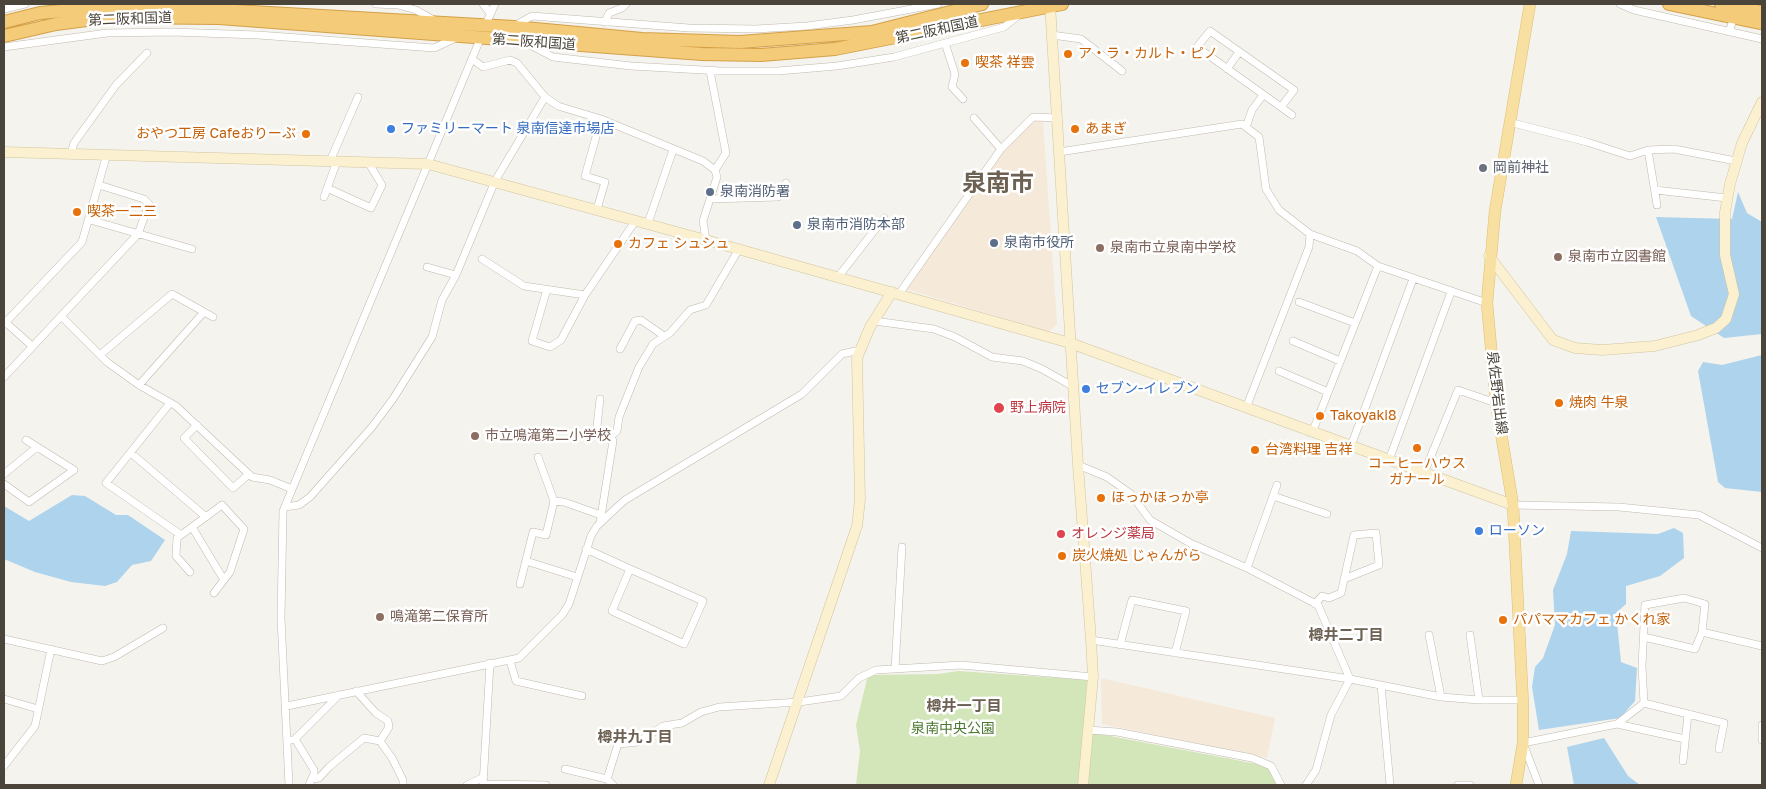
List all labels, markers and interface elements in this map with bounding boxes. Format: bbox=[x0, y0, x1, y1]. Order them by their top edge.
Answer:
street label: 第二阪和国道 bbox=[88, 9, 172, 29]
street label: 第二阪和国道 bbox=[894, 13, 980, 47]
street label: 第二阪和国道 bbox=[492, 31, 576, 53]
place label: ア・ラ・カルト・ピノ bbox=[1078, 46, 1218, 62]
marker: ア・ラ・カルト・ピノ bbox=[1062, 48, 1074, 60]
place label: 喫茶 祥雲 bbox=[975, 55, 1034, 71]
marker: 喫茶 祥雲 bbox=[959, 57, 971, 69]
place label: ファミリーマート 泉南信達市場店 bbox=[401, 121, 614, 137]
place label: あまぎ bbox=[1085, 121, 1127, 137]
marker: ファミリーマート 泉南信達市場店 bbox=[385, 123, 397, 135]
marker: あまぎ bbox=[1069, 123, 1081, 135]
place label: おやつ工房 Cafeおりーぶ bbox=[136, 126, 296, 142]
marker: おやつ工房 Cafeおりーぶ bbox=[300, 128, 312, 140]
place label: 岡前神社 bbox=[1493, 160, 1549, 176]
marker: 岡前神社 bbox=[1477, 162, 1489, 174]
district label: 泉南市 bbox=[962, 169, 1034, 197]
place label: 泉南消防署 bbox=[720, 184, 790, 200]
marker: 泉南消防署 bbox=[704, 186, 716, 198]
place label: 喫茶一二三 bbox=[87, 204, 157, 220]
marker: 喫茶一二三 bbox=[71, 206, 83, 218]
place label: 泉南市消防本部 bbox=[807, 217, 905, 233]
marker: 泉南市消防本部 bbox=[791, 219, 803, 231]
place label: 泉南市役所 bbox=[1004, 235, 1074, 251]
place label: カフェ シュシュ bbox=[628, 236, 729, 252]
marker: 泉南市役所 bbox=[988, 237, 1000, 249]
marker: カフェ シュシュ bbox=[612, 238, 624, 250]
place label: 泉南市立泉南中学校 bbox=[1110, 240, 1236, 256]
marker: 泉南市立泉南中学校 bbox=[1094, 242, 1106, 254]
place label: 泉南市立図書館 bbox=[1568, 249, 1666, 265]
marker: 泉南市立図書館 bbox=[1552, 251, 1564, 263]
street label: 泉佐野岩出線 bbox=[1484, 350, 1510, 436]
place label: セブン-イレブン bbox=[1096, 381, 1199, 397]
marker: セブン-イレブン bbox=[1080, 383, 1092, 395]
place label: 焼肉 牛泉 bbox=[1569, 395, 1628, 411]
marker: 焼肉 牛泉 bbox=[1553, 397, 1565, 409]
place label: 野上病院 bbox=[1010, 400, 1066, 416]
marker: 野上病院 bbox=[992, 401, 1006, 415]
place label: Takoyaki8 bbox=[1330, 408, 1397, 424]
marker: Takoyaki8 bbox=[1314, 410, 1326, 422]
place label: 市立鳴滝第二小学校 bbox=[485, 428, 611, 444]
marker: 市立鳴滝第二小学校 bbox=[469, 430, 481, 442]
place label: 台湾料理 吉祥 bbox=[1265, 442, 1352, 458]
marker: コーヒーハウス ガナール bbox=[1411, 442, 1423, 454]
marker: 台湾料理 吉祥 bbox=[1249, 444, 1261, 456]
place label: コーヒーハウス ガナール bbox=[1368, 456, 1466, 488]
place label: ほっかほっか亭 bbox=[1111, 490, 1209, 506]
marker: ほっかほっか亭 bbox=[1095, 492, 1107, 504]
place label: ローソン bbox=[1489, 523, 1545, 539]
marker: ローソン bbox=[1473, 525, 1485, 537]
place label: オレンジ薬局 bbox=[1071, 526, 1155, 542]
marker: オレンジ薬局 bbox=[1055, 528, 1067, 540]
place label: 炭火焼処 じゃんがら bbox=[1072, 548, 1201, 564]
marker: 炭火焼処 じゃんがら bbox=[1056, 550, 1068, 562]
place label: 鳴滝第二保育所 bbox=[390, 609, 488, 625]
marker: 鳴滝第二保育所 bbox=[374, 611, 386, 623]
place label: パパママカフェ かくれ家 bbox=[1513, 612, 1670, 628]
marker: パパママカフェ かくれ家 bbox=[1497, 614, 1509, 626]
district label: 樽井二丁目 bbox=[1309, 626, 1383, 644]
district label: 樽井一丁目 bbox=[927, 697, 1001, 715]
park label: 泉南中央公園 bbox=[911, 721, 995, 737]
district label: 樽井九丁目 bbox=[598, 728, 672, 746]

